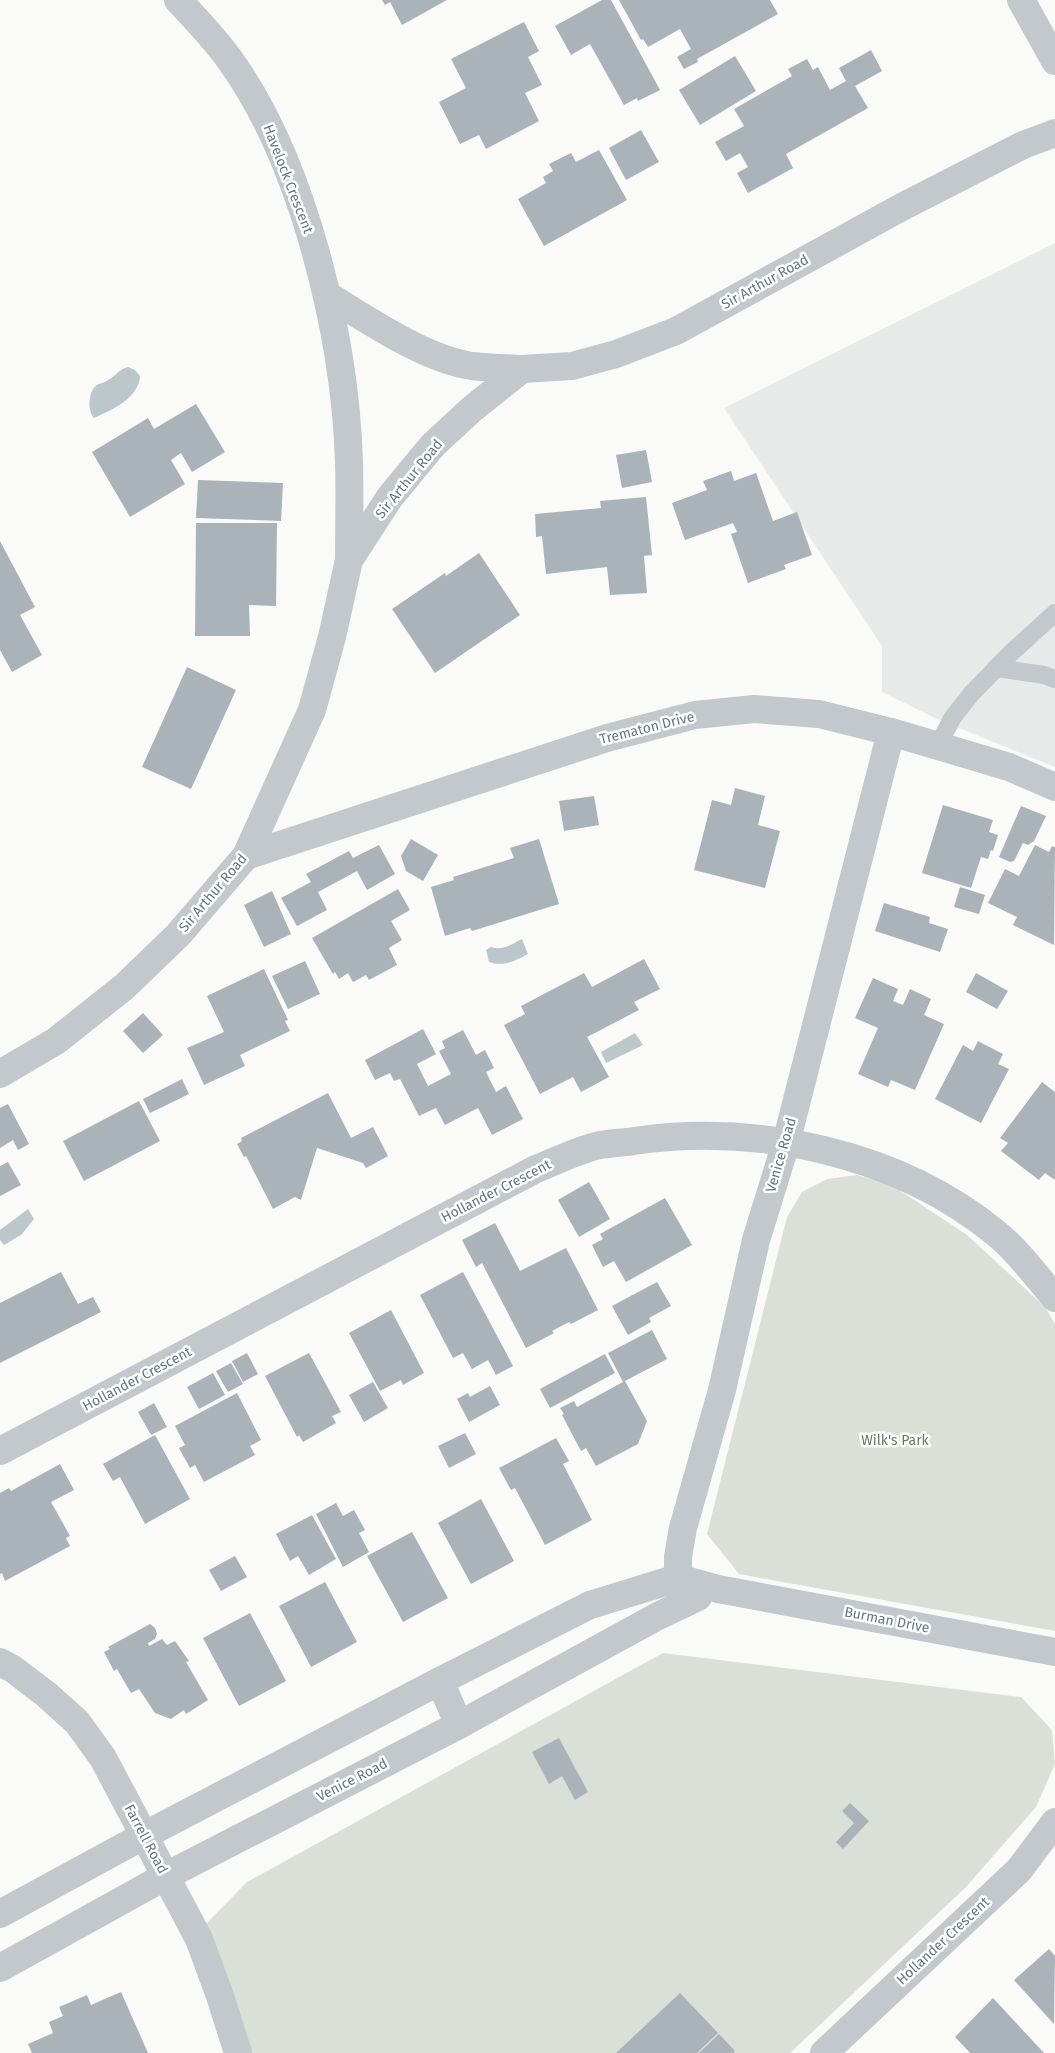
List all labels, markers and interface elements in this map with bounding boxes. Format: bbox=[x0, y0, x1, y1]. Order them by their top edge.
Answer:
street label: Havelock Crescent bbox=[259, 122, 317, 237]
street label: Sir Arthur Road bbox=[718, 251, 812, 313]
street label: Sir Arthur Road bbox=[372, 436, 446, 522]
street label: Trematon Drive bbox=[598, 708, 696, 748]
street label: Sir Arthur Road bbox=[175, 850, 251, 936]
street label: Venice Road bbox=[762, 1116, 800, 1194]
street label: Hollander Crescent bbox=[438, 1156, 555, 1226]
street label: Hollander Crescent bbox=[80, 1343, 195, 1415]
park label: Wilk's Park bbox=[861, 1432, 930, 1449]
street label: Burman Drive bbox=[843, 1603, 931, 1637]
street label: Venice Road bbox=[314, 1755, 390, 1805]
street label: Farrell Road bbox=[121, 1802, 171, 1876]
street label: Hollander Crescent bbox=[893, 1893, 994, 1988]

